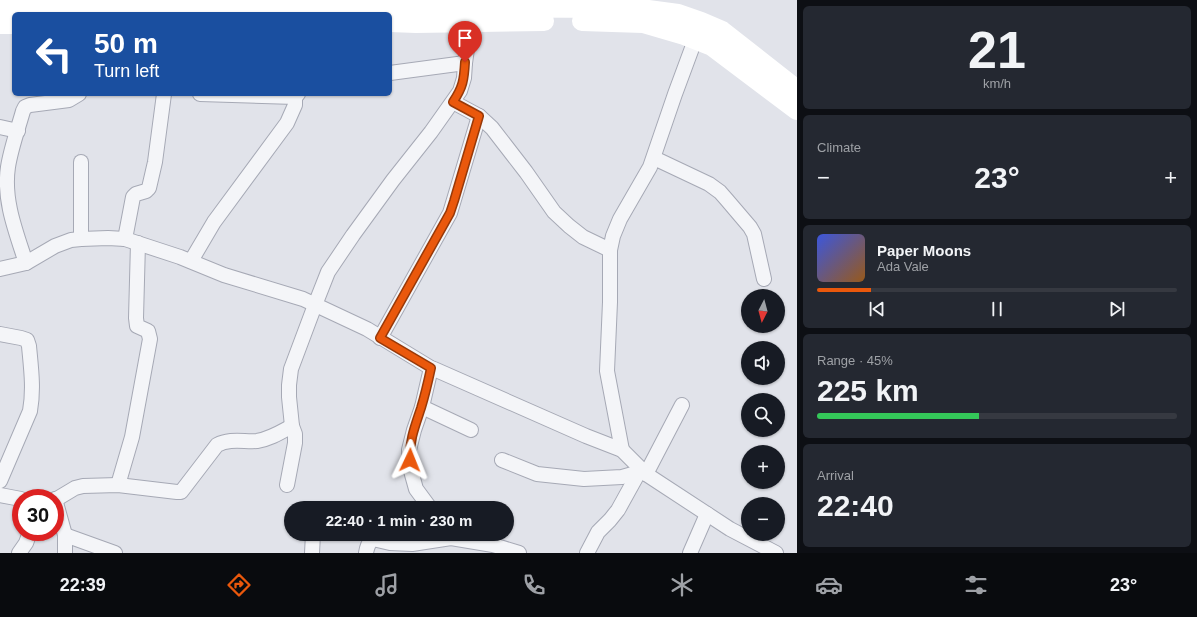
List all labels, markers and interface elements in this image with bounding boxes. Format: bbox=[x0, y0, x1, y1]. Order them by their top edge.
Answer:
pin bbox=[448, 21, 482, 62]
text: 21 bbox=[968, 21, 1026, 79]
icon: arrive bbox=[454, 27, 476, 49]
icon: left bbox=[28, 28, 80, 80]
text: 50 m bbox=[94, 28, 158, 59]
text: Turn left bbox=[94, 61, 159, 81]
text: km/h bbox=[983, 76, 1011, 91]
text: Climate bbox=[817, 140, 861, 155]
text: 23° bbox=[974, 161, 1020, 194]
text: − bbox=[817, 165, 830, 190]
text: + bbox=[1164, 165, 1177, 190]
text: Paper Moons bbox=[877, 242, 971, 259]
text: Ada Vale bbox=[877, 259, 929, 274]
north arrow bbox=[741, 289, 785, 333]
map controls bbox=[741, 289, 785, 541]
icon: previous bbox=[866, 298, 888, 320]
icon: pause bbox=[986, 298, 1008, 320]
icon: next bbox=[1106, 298, 1128, 320]
button: sound bbox=[741, 341, 785, 385]
text: Range · 45% bbox=[817, 353, 893, 368]
text: 225 km bbox=[817, 374, 919, 407]
button: search bbox=[741, 393, 785, 437]
position arrow bbox=[389, 439, 431, 481]
button: + bbox=[741, 445, 785, 489]
text: Arrival bbox=[817, 468, 854, 483]
speed limit sign: 30 bbox=[12, 489, 64, 541]
text: 22:40 bbox=[817, 489, 894, 522]
button: − bbox=[741, 497, 785, 541]
text: 22:40 · 1 min · 230 m bbox=[326, 512, 472, 529]
icon: directions bbox=[225, 571, 253, 599]
icon: music bbox=[373, 571, 401, 599]
icon: phone bbox=[520, 571, 548, 599]
icon: climate bbox=[668, 571, 696, 599]
icon: car bbox=[815, 571, 843, 599]
icon: filters bbox=[962, 571, 990, 599]
text: 22:39 bbox=[60, 575, 106, 595]
text: 23° bbox=[1110, 575, 1137, 595]

